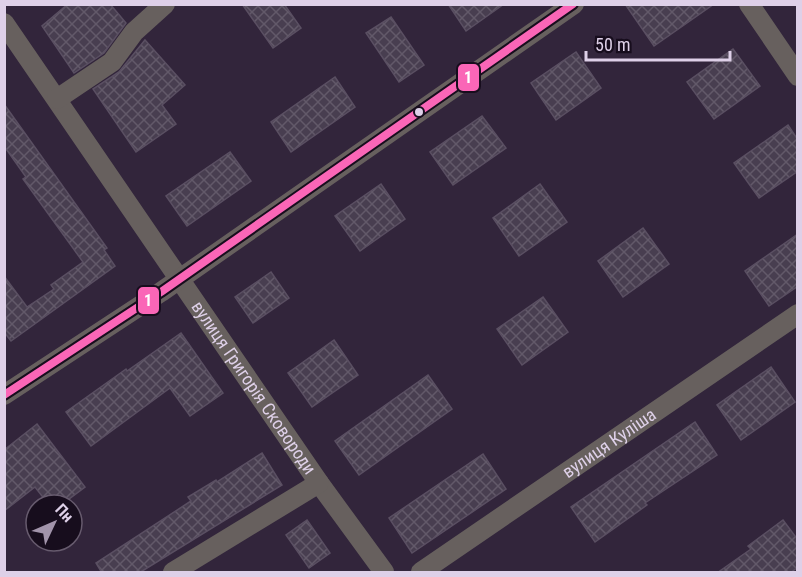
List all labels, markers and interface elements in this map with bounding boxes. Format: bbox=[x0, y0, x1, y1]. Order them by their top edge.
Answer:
scale bar bbox=[586, 24, 730, 62]
text: 50 m bbox=[595, 34, 630, 55]
line badge: 1 bbox=[457, 63, 480, 92]
text: 1 bbox=[464, 68, 472, 87]
unlabelled marker bbox=[413, 106, 425, 118]
line badge: 1 bbox=[137, 286, 160, 315]
text: 1 bbox=[144, 291, 152, 310]
street label: вулиця Григорія Сковороди bbox=[187, 297, 321, 478]
street label: вулиця Куліша bbox=[558, 404, 660, 482]
north arrow bbox=[24, 493, 84, 553]
text: Пн bbox=[51, 500, 77, 526]

